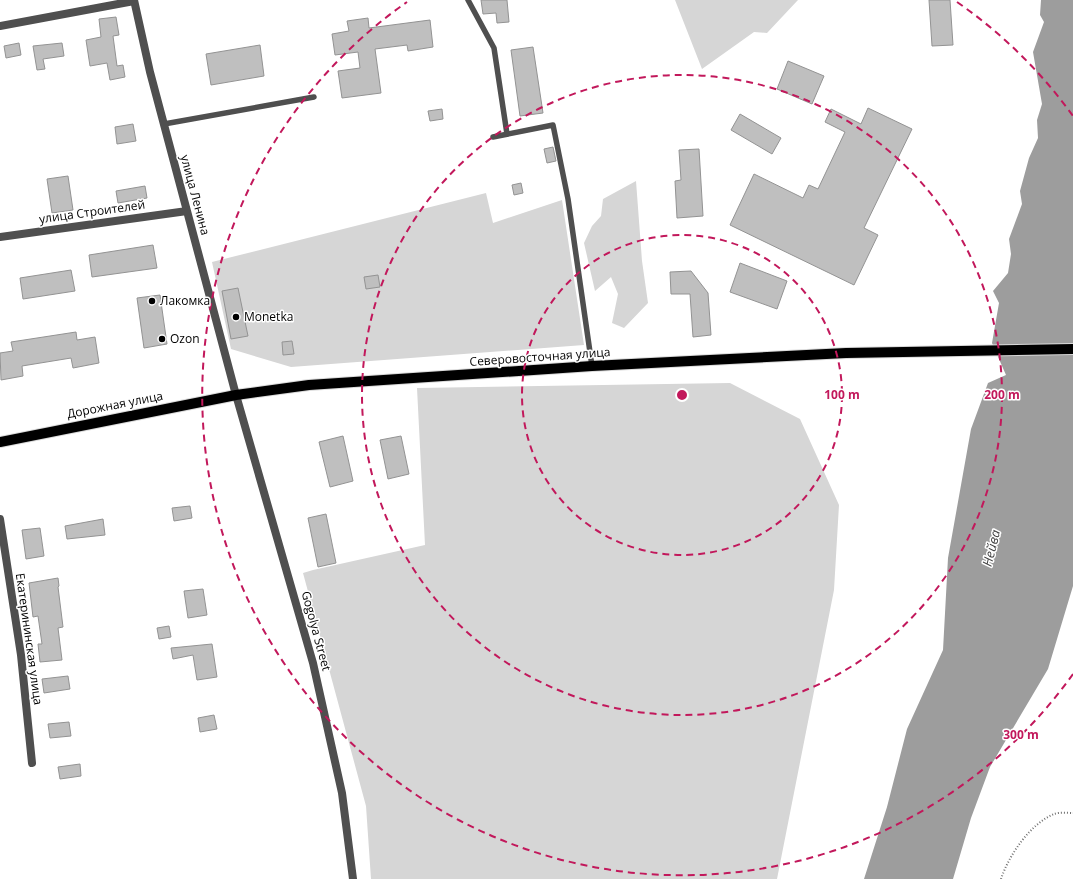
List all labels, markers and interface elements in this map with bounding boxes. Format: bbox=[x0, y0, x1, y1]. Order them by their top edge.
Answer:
street label: улица Ленина bbox=[177, 153, 214, 237]
street label: улица Строителей bbox=[38, 196, 146, 227]
place label: Лакомка bbox=[160, 292, 210, 309]
marker: Лакомка bbox=[147, 296, 157, 306]
place label: Monetka bbox=[244, 308, 293, 325]
marker: Monetka bbox=[231, 312, 241, 322]
place label: Ozon bbox=[170, 330, 200, 347]
marker: Ozon bbox=[157, 334, 167, 344]
street label: Северовосточная улица bbox=[469, 343, 611, 370]
text: 100 m bbox=[824, 386, 860, 403]
text: 200 m bbox=[984, 386, 1020, 403]
street label: Дорожная улица bbox=[65, 387, 164, 422]
centre of rings bbox=[675, 388, 689, 402]
water label: Нейва bbox=[978, 527, 1004, 568]
street label: Екатерининская улица bbox=[12, 572, 47, 706]
street label: Gogolya Street bbox=[298, 589, 335, 673]
text: 300 m bbox=[1003, 726, 1039, 743]

